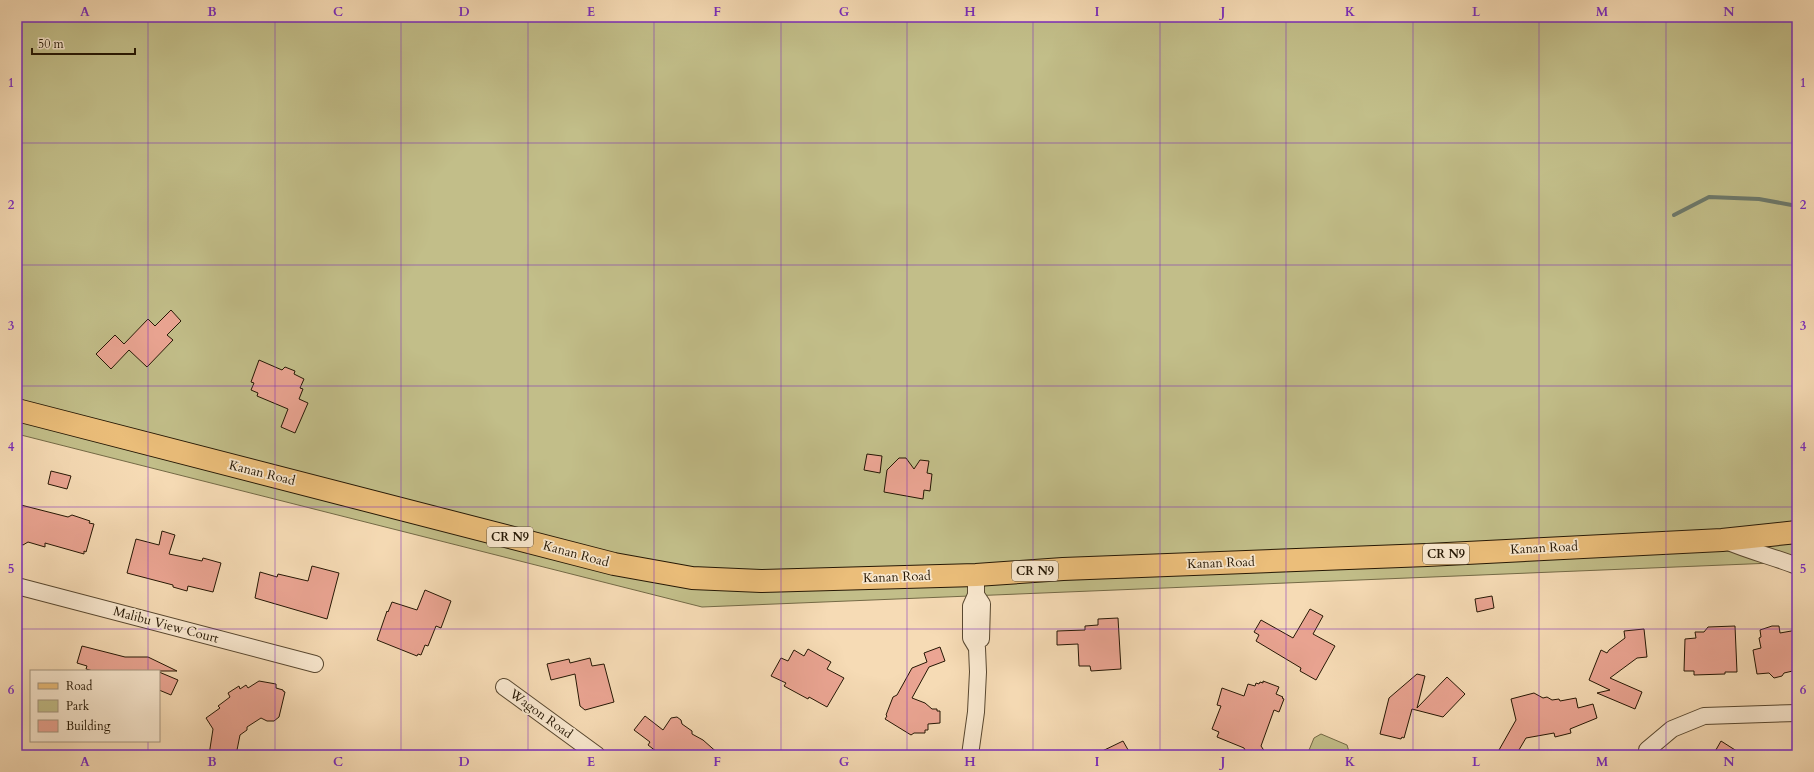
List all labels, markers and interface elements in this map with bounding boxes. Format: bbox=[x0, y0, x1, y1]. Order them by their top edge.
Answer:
text: A bbox=[80, 3, 90, 21]
text: B bbox=[207, 3, 217, 21]
text: C bbox=[333, 3, 343, 21]
text: D bbox=[458, 3, 470, 21]
text: E bbox=[587, 3, 595, 21]
text: F bbox=[713, 3, 721, 21]
text: G bbox=[839, 3, 850, 21]
text: H bbox=[964, 3, 976, 21]
text: I bbox=[1094, 3, 1100, 21]
text: J bbox=[1219, 3, 1226, 21]
text: K bbox=[1345, 3, 1356, 21]
text: L bbox=[1472, 3, 1481, 21]
text: M bbox=[1596, 3, 1609, 21]
text: N bbox=[1723, 3, 1735, 21]
scale bar bbox=[32, 30, 135, 56]
text: 50 m bbox=[38, 36, 65, 52]
text: 1 bbox=[8, 74, 14, 92]
text: 1 bbox=[1800, 74, 1806, 92]
text: 2 bbox=[8, 196, 15, 214]
text: 2 bbox=[1800, 196, 1807, 214]
text: 3 bbox=[8, 317, 15, 335]
text: 3 bbox=[1800, 317, 1807, 335]
text: 4 bbox=[8, 438, 15, 456]
text: 4 bbox=[1800, 438, 1807, 456]
street label: Kanan Road bbox=[227, 456, 297, 490]
road number: CR N9 bbox=[487, 527, 533, 547]
street label: Kanan Road bbox=[541, 537, 611, 571]
street label: Kanan Road bbox=[1510, 537, 1578, 559]
road number: CR N9 bbox=[1423, 544, 1469, 564]
street label: Kanan Road bbox=[1187, 553, 1255, 573]
text: 5 bbox=[8, 560, 14, 578]
text: 5 bbox=[1800, 560, 1806, 578]
road number: CR N9 bbox=[1012, 561, 1058, 581]
street label: Kanan Road bbox=[863, 567, 931, 587]
street label: Malibu View Court bbox=[111, 602, 221, 648]
legend bbox=[30, 670, 160, 742]
text: Road bbox=[66, 678, 93, 694]
text: 6 bbox=[8, 681, 15, 699]
text: 6 bbox=[1800, 681, 1807, 699]
street label: Wagon Road bbox=[505, 684, 576, 743]
text: Park bbox=[66, 698, 90, 714]
text: Building bbox=[66, 718, 111, 734]
text: A bbox=[80, 753, 90, 771]
text: B bbox=[207, 753, 217, 771]
text: C bbox=[333, 753, 343, 771]
text: D bbox=[458, 753, 470, 771]
text: E bbox=[587, 753, 595, 771]
text: F bbox=[713, 753, 721, 771]
text: G bbox=[839, 753, 850, 771]
text: H bbox=[964, 753, 976, 771]
text: I bbox=[1094, 753, 1100, 771]
text: J bbox=[1219, 753, 1226, 771]
text: K bbox=[1345, 753, 1356, 771]
text: L bbox=[1472, 753, 1481, 771]
text: M bbox=[1596, 753, 1609, 771]
text: N bbox=[1723, 753, 1735, 771]

